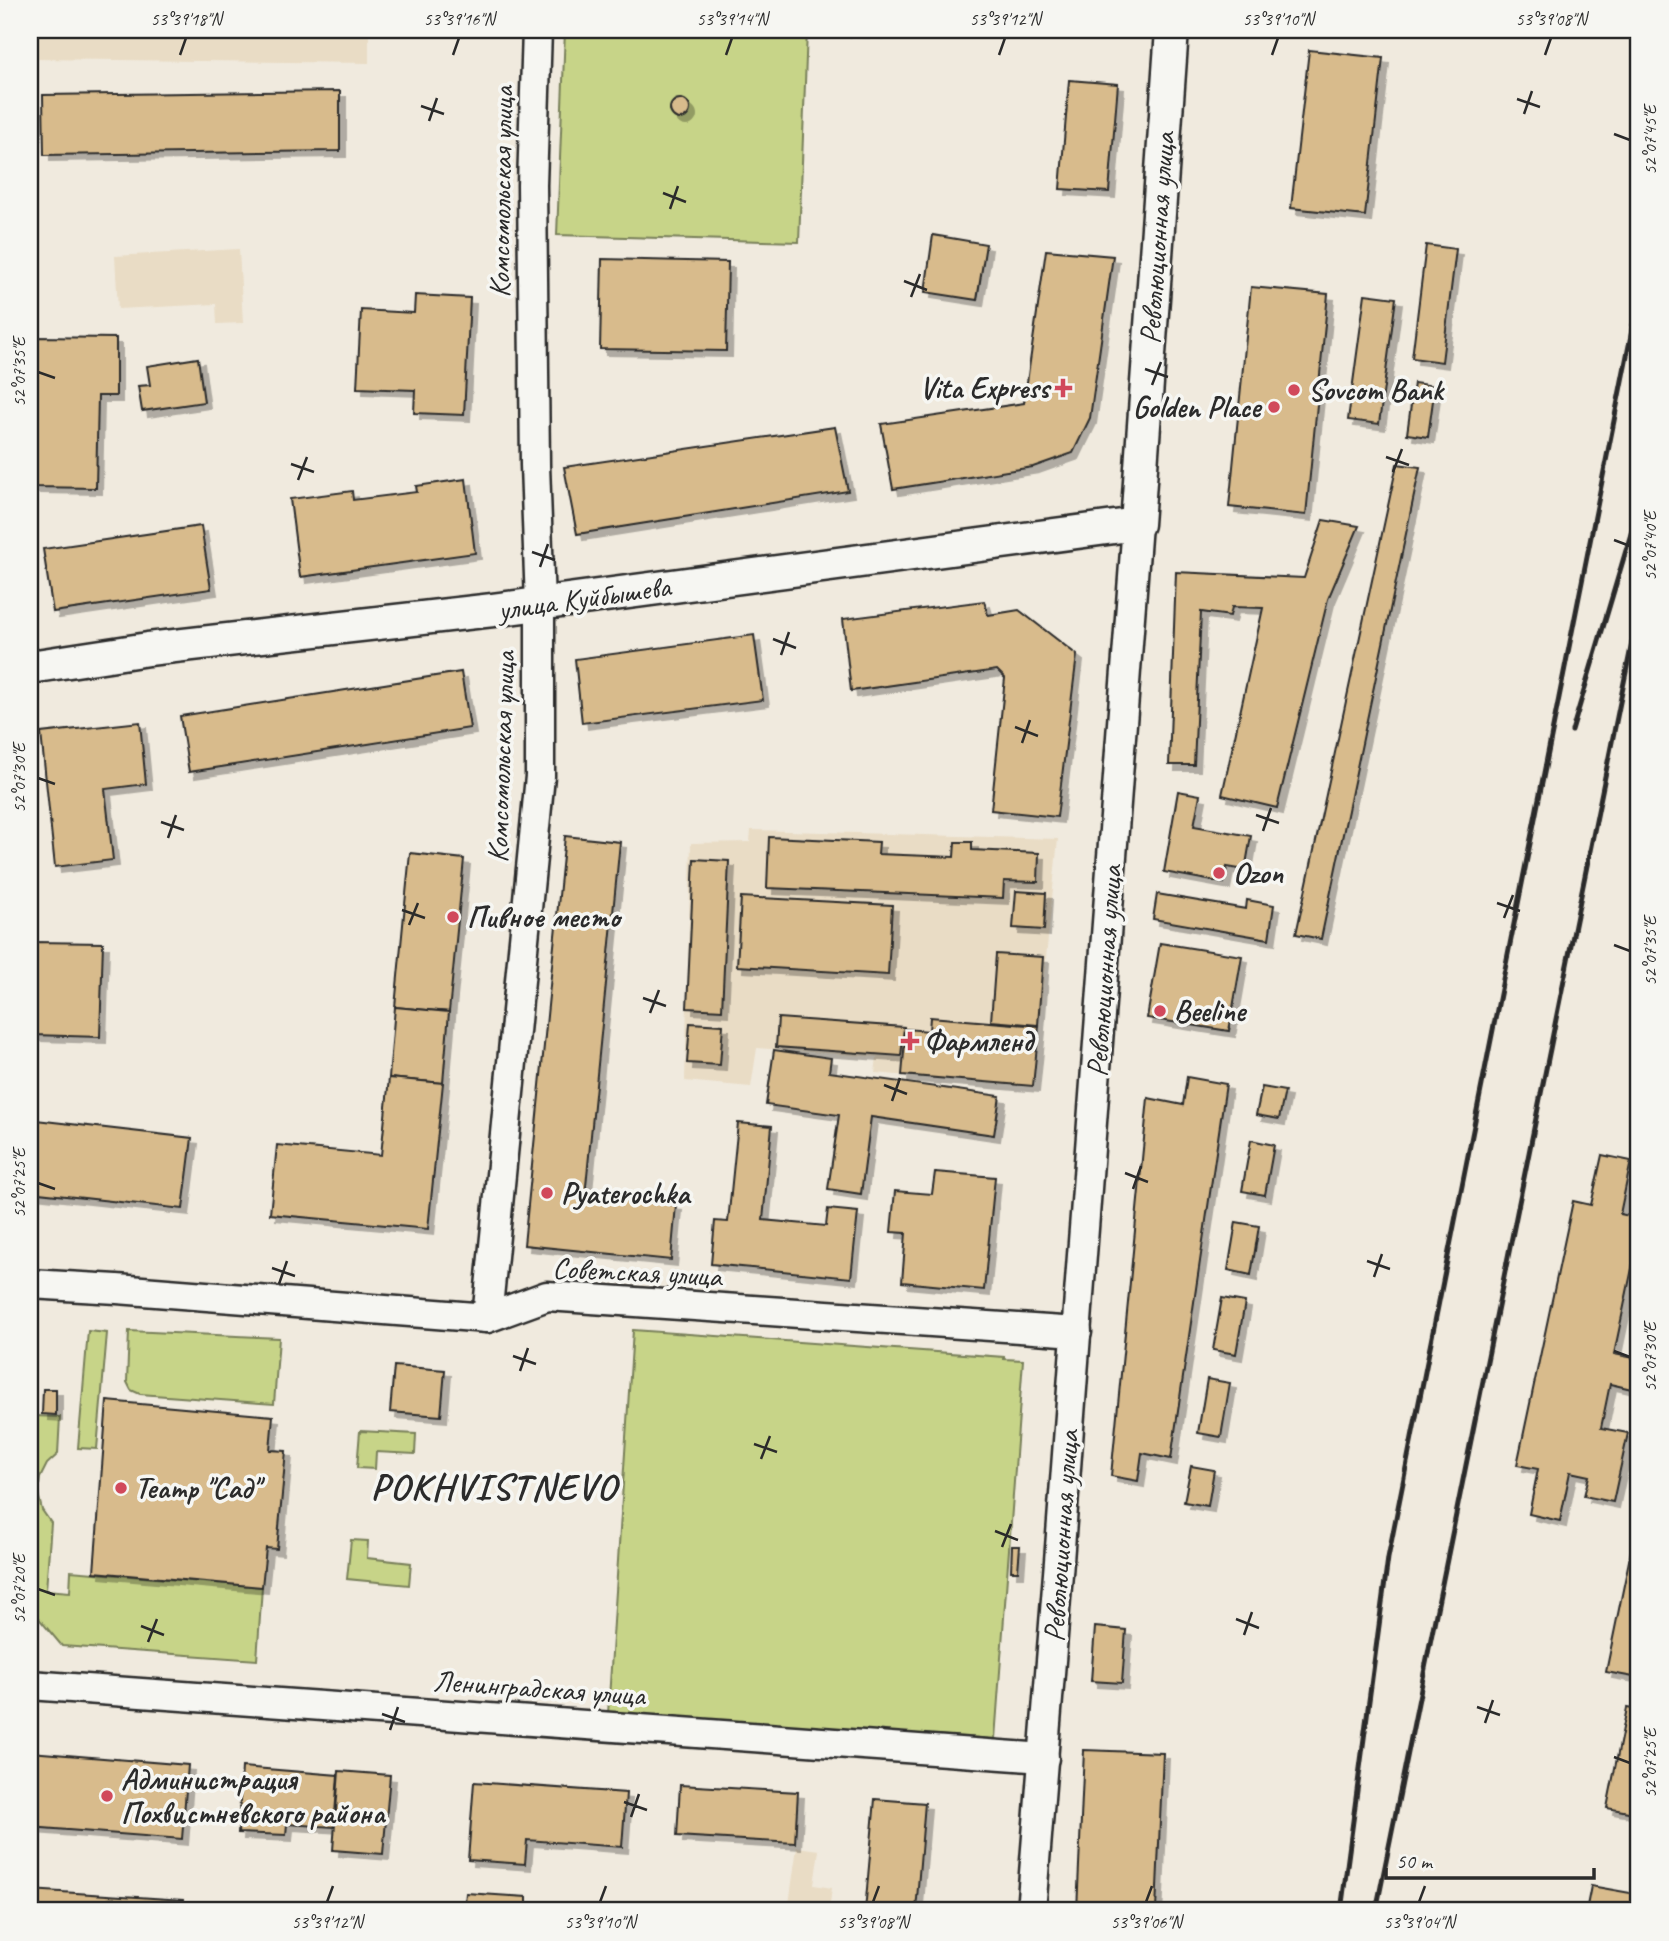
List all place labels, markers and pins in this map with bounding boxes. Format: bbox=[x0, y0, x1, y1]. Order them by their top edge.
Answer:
place label: Vita Express bbox=[919, 369, 1052, 407]
place label: Sovcom Bank bbox=[1308, 371, 1446, 409]
marker: Vita Express bbox=[1055, 380, 1071, 396]
marker: Sovcom Bank bbox=[1286, 382, 1302, 398]
place label: Golden Place bbox=[1133, 388, 1263, 426]
marker: Golden Place bbox=[1266, 399, 1282, 415]
place label: Ozon bbox=[1233, 854, 1284, 892]
marker: Ozon bbox=[1211, 865, 1227, 881]
place label: Пивное место bbox=[467, 898, 623, 936]
marker: Пивное место bbox=[445, 909, 461, 925]
place label: Beeline bbox=[1174, 992, 1248, 1030]
marker: Beeline bbox=[1152, 1003, 1168, 1019]
place label: Фармленд bbox=[924, 1022, 1036, 1060]
marker: Фармленд bbox=[902, 1033, 918, 1049]
place label: Pyaterochka bbox=[561, 1174, 692, 1212]
marker: Pyaterochka bbox=[539, 1185, 555, 1201]
place label: Театр "Сад" bbox=[135, 1469, 266, 1507]
marker: Театр "Сад" bbox=[113, 1480, 129, 1496]
place label: Администрация Похвистневского района bbox=[121, 1760, 387, 1832]
marker: Администрация Похвистневского района bbox=[99, 1788, 115, 1804]

